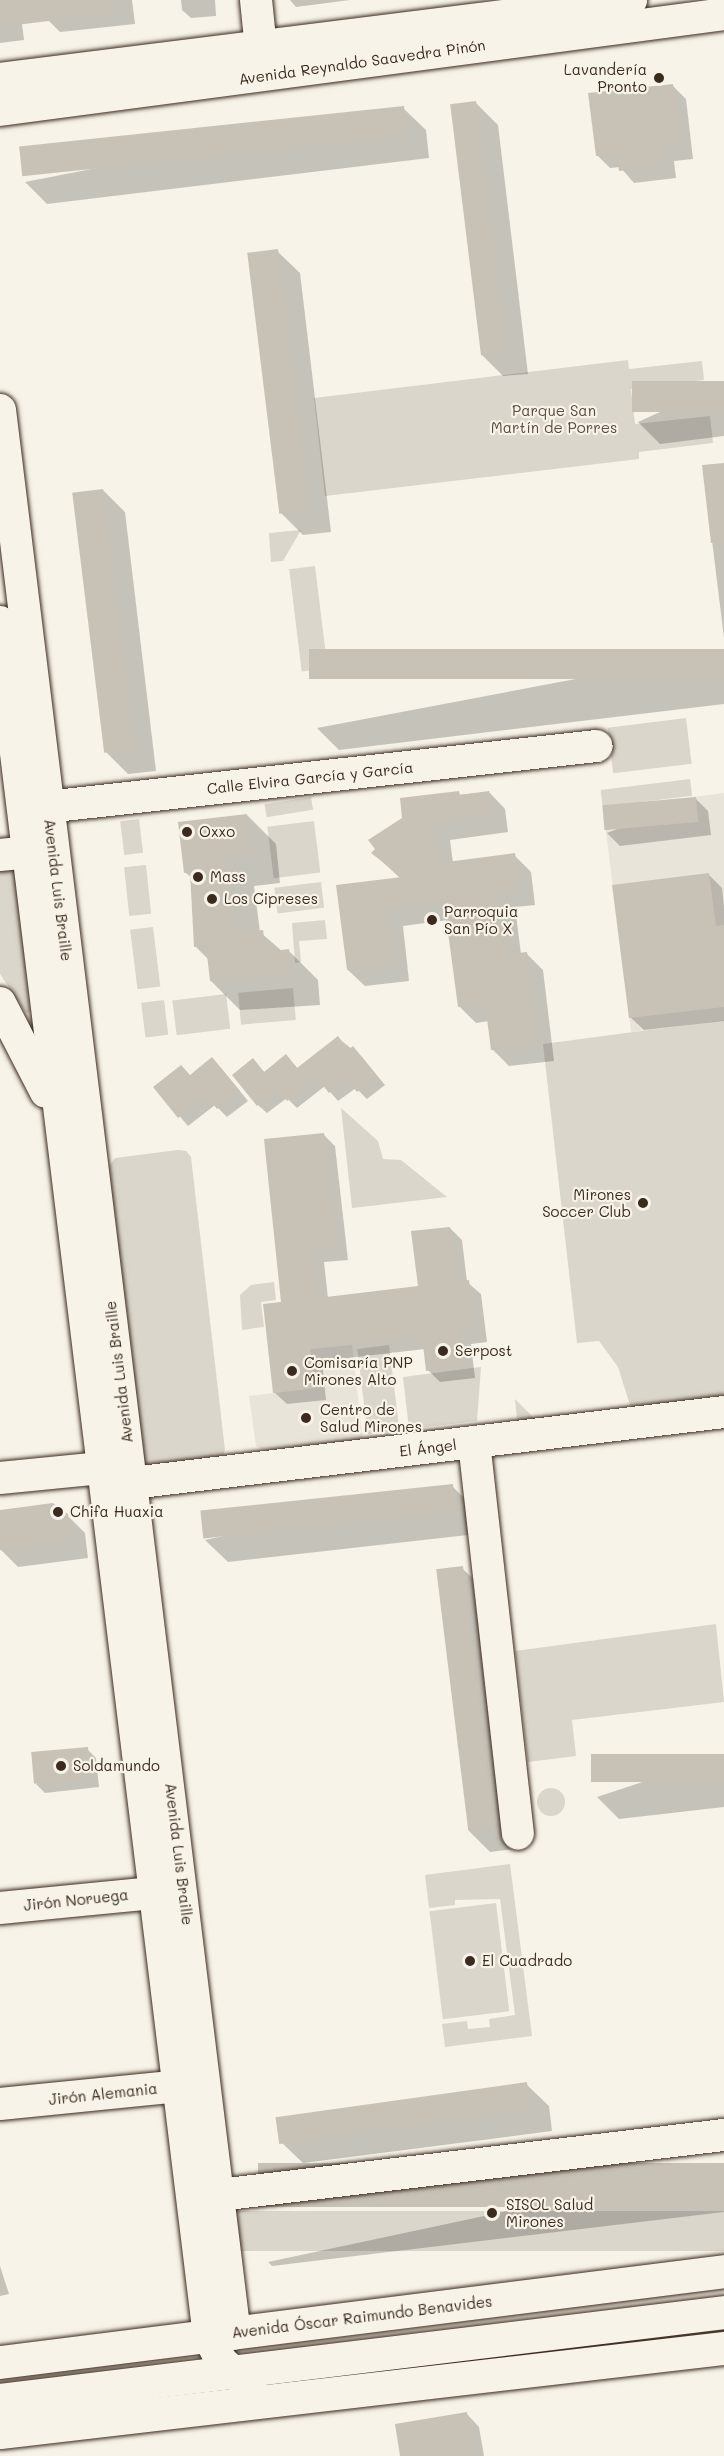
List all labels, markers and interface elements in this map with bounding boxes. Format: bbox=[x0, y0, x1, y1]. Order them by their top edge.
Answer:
street label: Avenida Reynaldo Saavedra Pinón bbox=[238, 36, 486, 88]
place label: Lavandería Pronto bbox=[564, 60, 647, 95]
marker: Lavandería Pronto bbox=[652, 71, 666, 85]
park label: Parque San Martín de Porres bbox=[491, 401, 617, 436]
street label: Calle Elvira García y García bbox=[206, 758, 414, 798]
street label: Avenida Luis Braille bbox=[40, 818, 76, 962]
place label: Oxxo bbox=[199, 823, 235, 841]
marker: Oxxo bbox=[180, 825, 194, 839]
place label: Mass bbox=[210, 868, 246, 886]
marker: Mass bbox=[191, 870, 205, 884]
place label: Los Cipreses bbox=[224, 890, 318, 908]
marker: Los Cipreses bbox=[205, 892, 219, 906]
place label: Parroquia San Pío X bbox=[444, 902, 518, 937]
marker: Parroquia San Pío X bbox=[425, 913, 439, 927]
place label: Mirones Soccer Club bbox=[542, 1185, 631, 1220]
marker: Mirones Soccer Club bbox=[636, 1196, 650, 1210]
street label: Avenida Luis Braille bbox=[101, 1300, 137, 1444]
place label: Serpost bbox=[455, 1342, 512, 1360]
marker: Serpost bbox=[436, 1344, 450, 1358]
place label: Comisaría PNP Mirones Alto bbox=[304, 1353, 413, 1388]
marker: Comisaría PNP Mirones Alto bbox=[285, 1364, 299, 1378]
place label: Centro de Salud Mirones bbox=[320, 1400, 422, 1435]
marker: Centro de Salud Mirones bbox=[297, 1409, 315, 1427]
street label: El Ángel bbox=[398, 1436, 458, 1460]
place label: Chifa Huaxia bbox=[70, 1503, 164, 1521]
marker: Chifa Huaxia bbox=[51, 1505, 65, 1519]
place label: Soldamundo bbox=[73, 1757, 160, 1775]
marker: Soldamundo bbox=[54, 1759, 68, 1773]
street label: Avenida Luis Braille bbox=[161, 1782, 197, 1926]
street label: Jirón Noruega bbox=[23, 1886, 129, 1914]
place label: El Cuadrado bbox=[482, 1952, 572, 1970]
marker: El Cuadrado bbox=[463, 1954, 477, 1968]
street label: Jirón Alemania bbox=[48, 2079, 158, 2109]
place label: SISOL Salud Mirones bbox=[506, 2195, 593, 2230]
marker: SISOL Salud Mirones bbox=[483, 2204, 501, 2222]
street label: Avenida Óscar Raimundo Benavides bbox=[231, 2292, 493, 2342]

